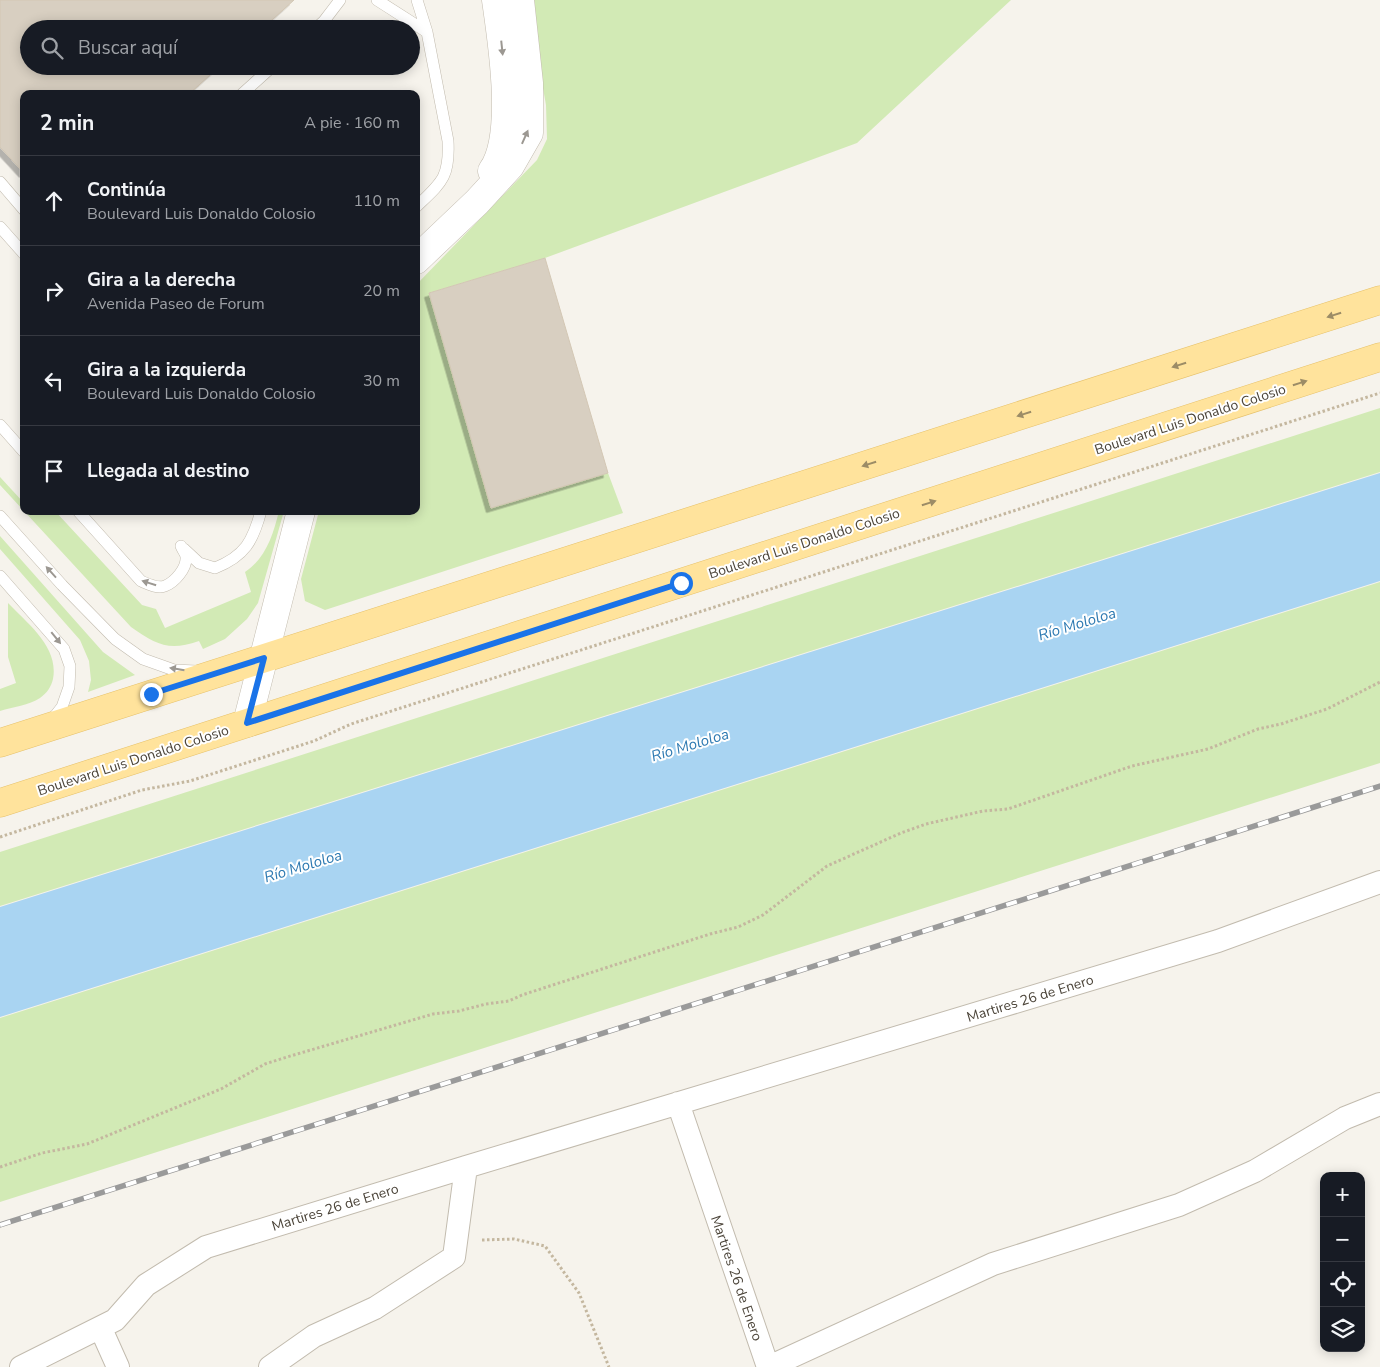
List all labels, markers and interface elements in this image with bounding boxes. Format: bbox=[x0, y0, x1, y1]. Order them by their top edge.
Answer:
search box bbox=[20, 20, 420, 75]
icon: search bbox=[38, 34, 66, 62]
text: Buscar aquí bbox=[78, 35, 177, 61]
one-way arrow bbox=[498, 41, 506, 57]
text: 2 min bbox=[40, 109, 94, 137]
text: A pie · 160 m bbox=[304, 112, 400, 134]
one-way arrow bbox=[521, 130, 530, 145]
text: Continúa bbox=[87, 177, 166, 203]
icon: ahead bbox=[40, 187, 68, 215]
text: 110 m bbox=[353, 190, 400, 212]
text: Boulevard Luis Donaldo Colosio bbox=[87, 203, 316, 225]
text: Gira a la derecha bbox=[87, 267, 236, 293]
icon: right bbox=[40, 277, 68, 305]
text: 20 m bbox=[363, 280, 400, 302]
text: Avenida Paseo de Forum bbox=[87, 293, 265, 315]
one-way arrow bbox=[1326, 312, 1341, 319]
text: Gira a la izquierda bbox=[87, 357, 246, 383]
one-way arrow bbox=[1171, 361, 1186, 369]
icon: left bbox=[40, 367, 68, 395]
text: 30 m bbox=[363, 370, 400, 392]
street label: Boulevard Luis Donaldo Colosio bbox=[1092, 379, 1288, 459]
one-way arrow bbox=[1293, 379, 1308, 387]
text: Boulevard Luis Donaldo Colosio bbox=[87, 383, 316, 405]
one-way arrow bbox=[1016, 410, 1031, 418]
icon: arrive bbox=[40, 457, 68, 485]
text: Llegada al destino bbox=[87, 458, 249, 484]
one-way arrow bbox=[862, 460, 877, 468]
one-way arrow bbox=[922, 499, 937, 507]
street label: Boulevard Luis Donaldo Colosio bbox=[706, 503, 902, 583]
one-way arrow bbox=[45, 567, 57, 579]
route start bbox=[670, 572, 693, 595]
one-way arrow bbox=[141, 579, 156, 587]
water label: Río Mololoa bbox=[1036, 603, 1118, 645]
one-way arrow bbox=[50, 632, 61, 645]
one-way arrow bbox=[169, 665, 185, 673]
route end bbox=[140, 683, 163, 706]
street label: Boulevard Luis Donaldo Colosio bbox=[35, 720, 231, 800]
water label: Río Mololoa bbox=[649, 724, 731, 766]
water label: Río Mololoa bbox=[262, 845, 344, 887]
street label: Martires 26 de Enero bbox=[964, 970, 1096, 1027]
map controls bbox=[1320, 1172, 1365, 1352]
button: + bbox=[1320, 1172, 1365, 1217]
street label: Martires 26 de Enero bbox=[269, 1179, 401, 1236]
street label: Martires 26 de Enero bbox=[706, 1213, 767, 1344]
button: − bbox=[1320, 1217, 1365, 1262]
button: locate bbox=[1320, 1262, 1365, 1307]
button: layers bbox=[1320, 1307, 1365, 1352]

